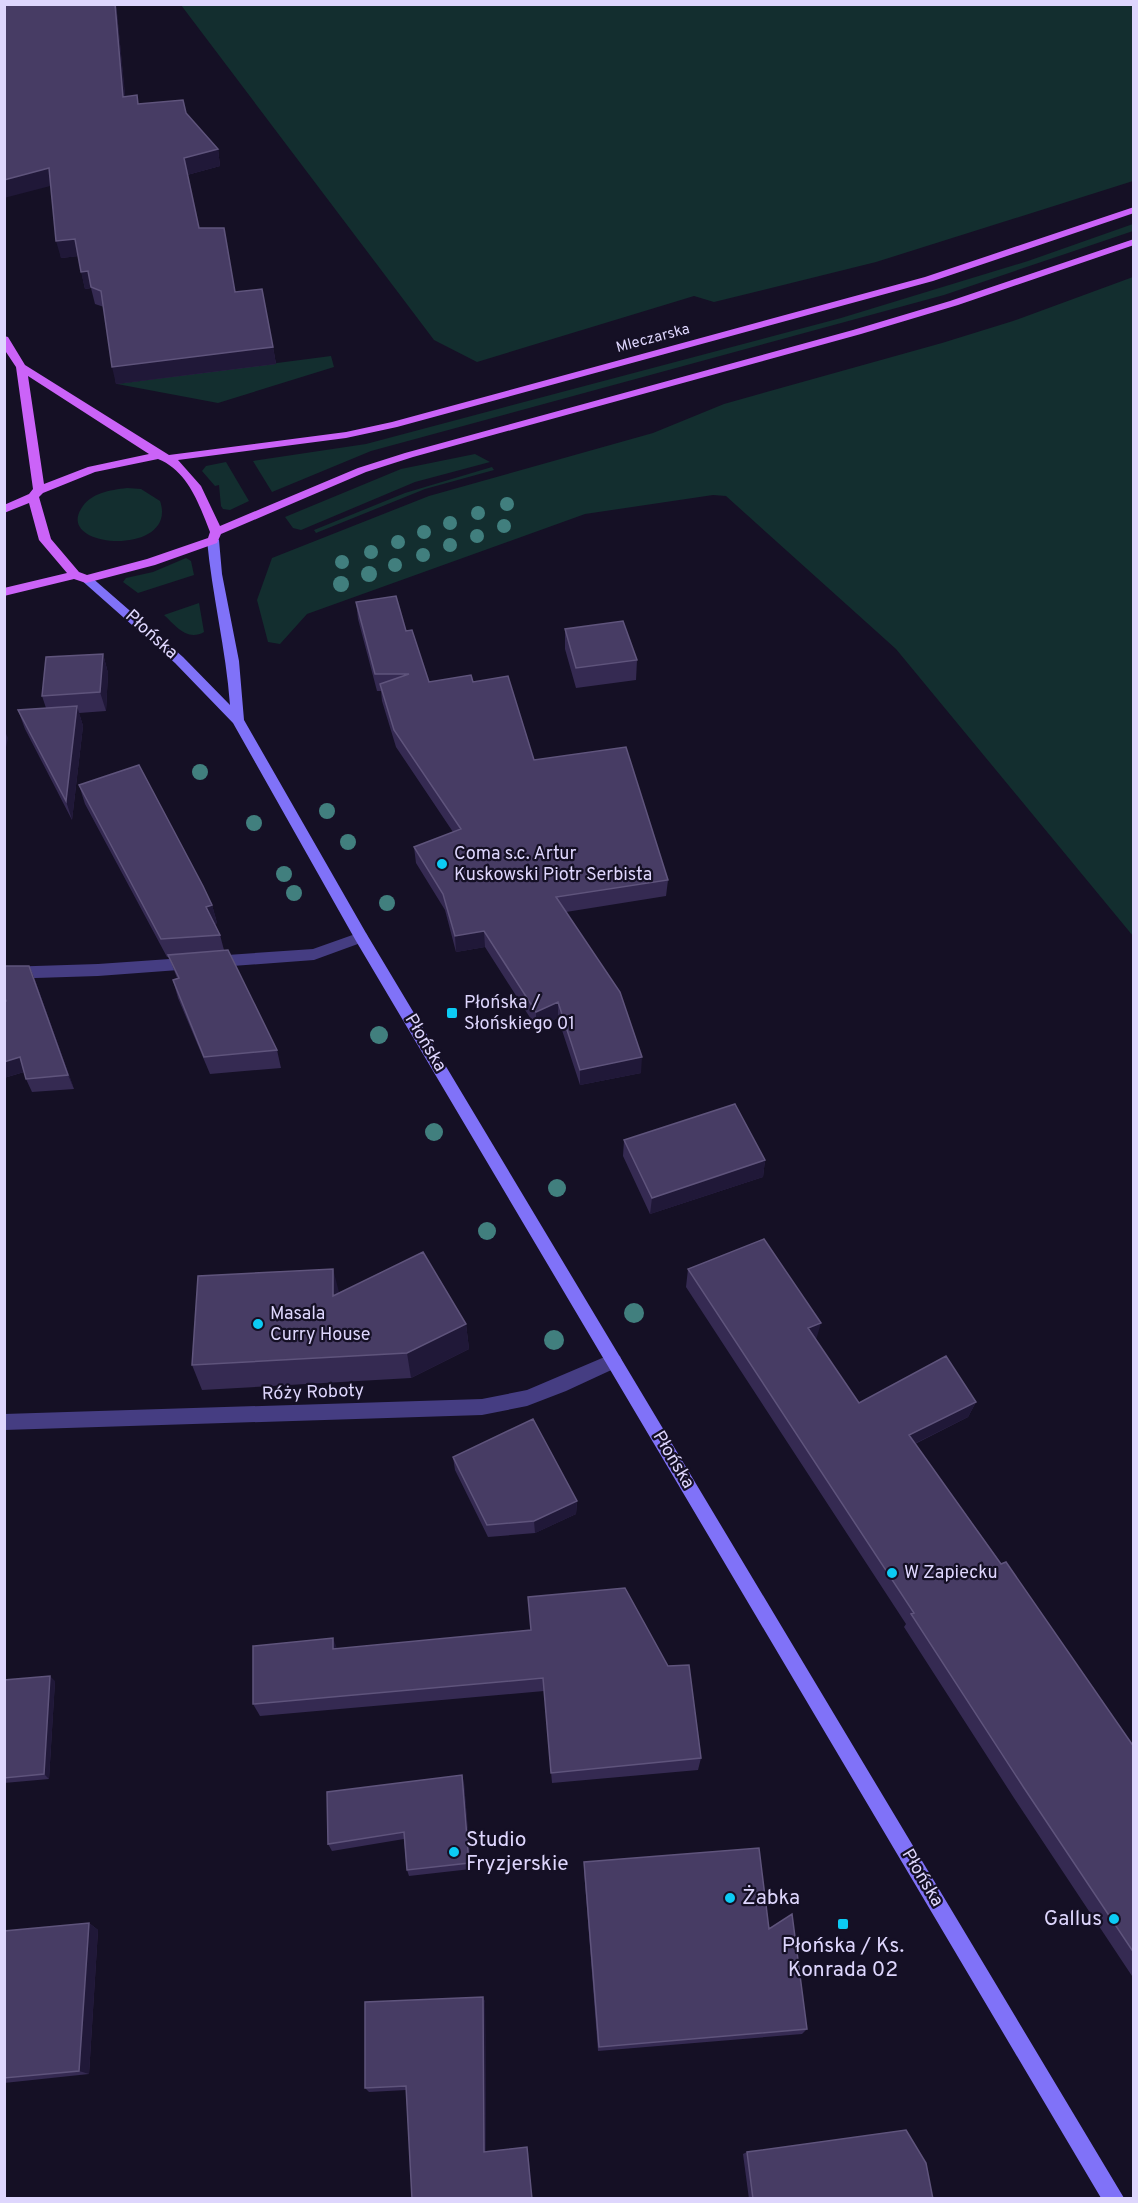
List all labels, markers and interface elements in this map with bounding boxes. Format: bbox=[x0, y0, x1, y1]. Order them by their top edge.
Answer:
street label: Mleczarska bbox=[614, 320, 692, 358]
street label: Płońska bbox=[120, 605, 182, 665]
place label: Coma s.c. Artur Kuskowski Piotr Serbista bbox=[454, 843, 652, 887]
marker: Coma s.c. Artur Kuskowski Piotr Serbista bbox=[435, 857, 449, 871]
place label: Płońska / Słońskiego 01 bbox=[464, 992, 575, 1036]
marker: Płońska / Słońskiego 01 bbox=[445, 1006, 459, 1020]
street label: Płońska bbox=[399, 1010, 451, 1076]
place label: Masala Curry House bbox=[270, 1303, 371, 1347]
marker: Masala Curry House bbox=[251, 1317, 265, 1331]
street label: Róży Roboty bbox=[262, 1380, 364, 1406]
street label: Płońska bbox=[647, 1427, 699, 1493]
place label: W Zapiecku bbox=[904, 1562, 998, 1585]
marker: W Zapiecku bbox=[885, 1566, 899, 1580]
place label: Studio Fryzjerskie bbox=[466, 1827, 569, 1878]
marker: Studio Fryzjerskie bbox=[447, 1845, 461, 1859]
street label: Płońska bbox=[896, 1845, 948, 1911]
place label: Żabka bbox=[742, 1885, 800, 1912]
marker: Żabka bbox=[723, 1891, 737, 1905]
place label: Gallus bbox=[1044, 1906, 1102, 1933]
marker: Gallus bbox=[1107, 1912, 1121, 1926]
marker: Płońska / Ks. Konrada 02 bbox=[836, 1917, 850, 1931]
place label: Płońska / Ks. Konrada 02 bbox=[782, 1933, 904, 1984]

